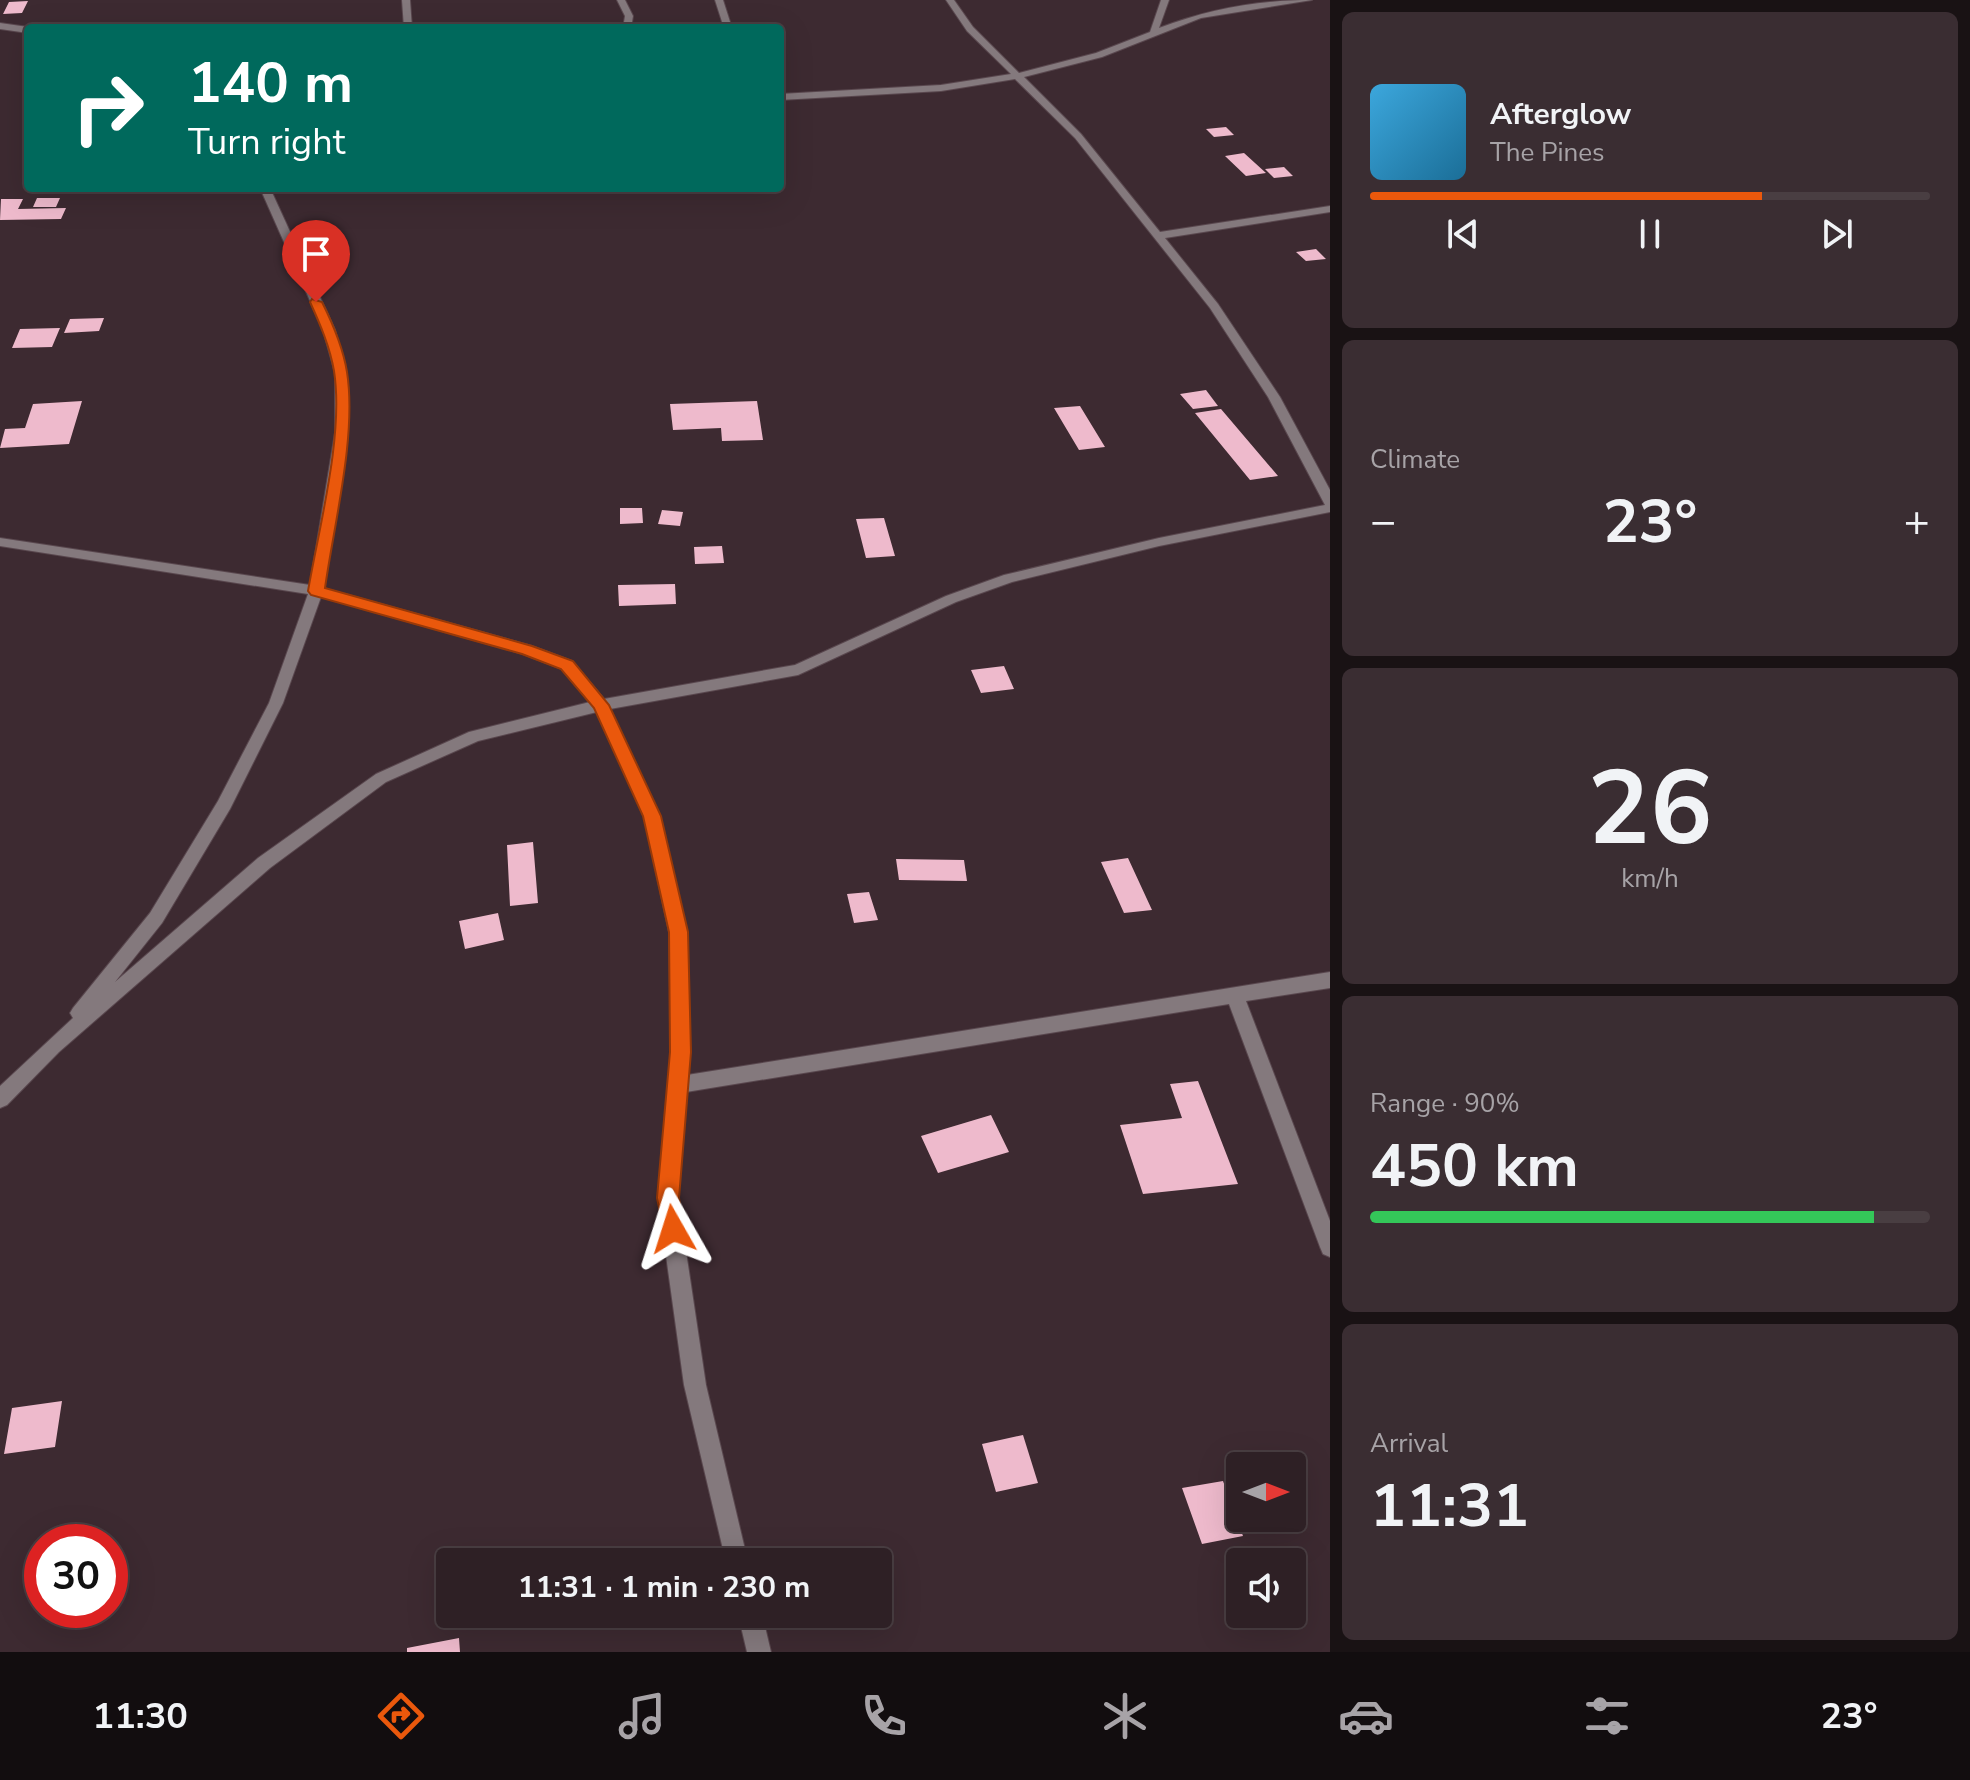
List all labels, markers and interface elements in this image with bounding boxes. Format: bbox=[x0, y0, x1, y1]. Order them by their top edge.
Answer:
text: 140 m bbox=[188, 45, 353, 122]
icon: right bbox=[56, 56, 160, 160]
text: Afterglow bbox=[1490, 94, 1631, 135]
text: Turn right bbox=[188, 118, 345, 167]
text: The Pines bbox=[1490, 135, 1605, 170]
icon: previous bbox=[1441, 212, 1485, 256]
icon: pause bbox=[1628, 212, 1672, 256]
icon: next bbox=[1815, 212, 1859, 256]
pin bbox=[282, 220, 350, 302]
icon: arrive bbox=[294, 232, 338, 276]
text: Climate bbox=[1370, 442, 1460, 477]
text: 23° bbox=[1603, 481, 1697, 563]
text: − bbox=[1370, 492, 1396, 552]
text: + bbox=[1904, 492, 1930, 552]
text: 26 bbox=[1588, 738, 1712, 880]
text: km/h bbox=[1621, 861, 1679, 896]
text: Range · 90% bbox=[1370, 1086, 1520, 1121]
text: 450 km bbox=[1370, 1125, 1579, 1207]
position arrow bbox=[631, 1187, 715, 1271]
text: Arrival bbox=[1370, 1426, 1448, 1461]
north arrow bbox=[1226, 1452, 1306, 1532]
map controls bbox=[1226, 1452, 1306, 1628]
text: 11:31 bbox=[1370, 1465, 1529, 1547]
speed limit sign: 30 bbox=[24, 1524, 128, 1628]
button: sound bbox=[1226, 1548, 1306, 1628]
text: 11:31 · 1 min · 230 m bbox=[518, 1567, 810, 1608]
icon: directions bbox=[373, 1688, 429, 1744]
icon: music bbox=[614, 1688, 670, 1744]
icon: phone bbox=[856, 1688, 912, 1744]
icon: climate bbox=[1097, 1688, 1153, 1744]
icon: car bbox=[1338, 1688, 1394, 1744]
icon: filters bbox=[1579, 1688, 1635, 1744]
text: 11:30 bbox=[93, 1692, 188, 1741]
text: 23° bbox=[1820, 1692, 1877, 1741]

